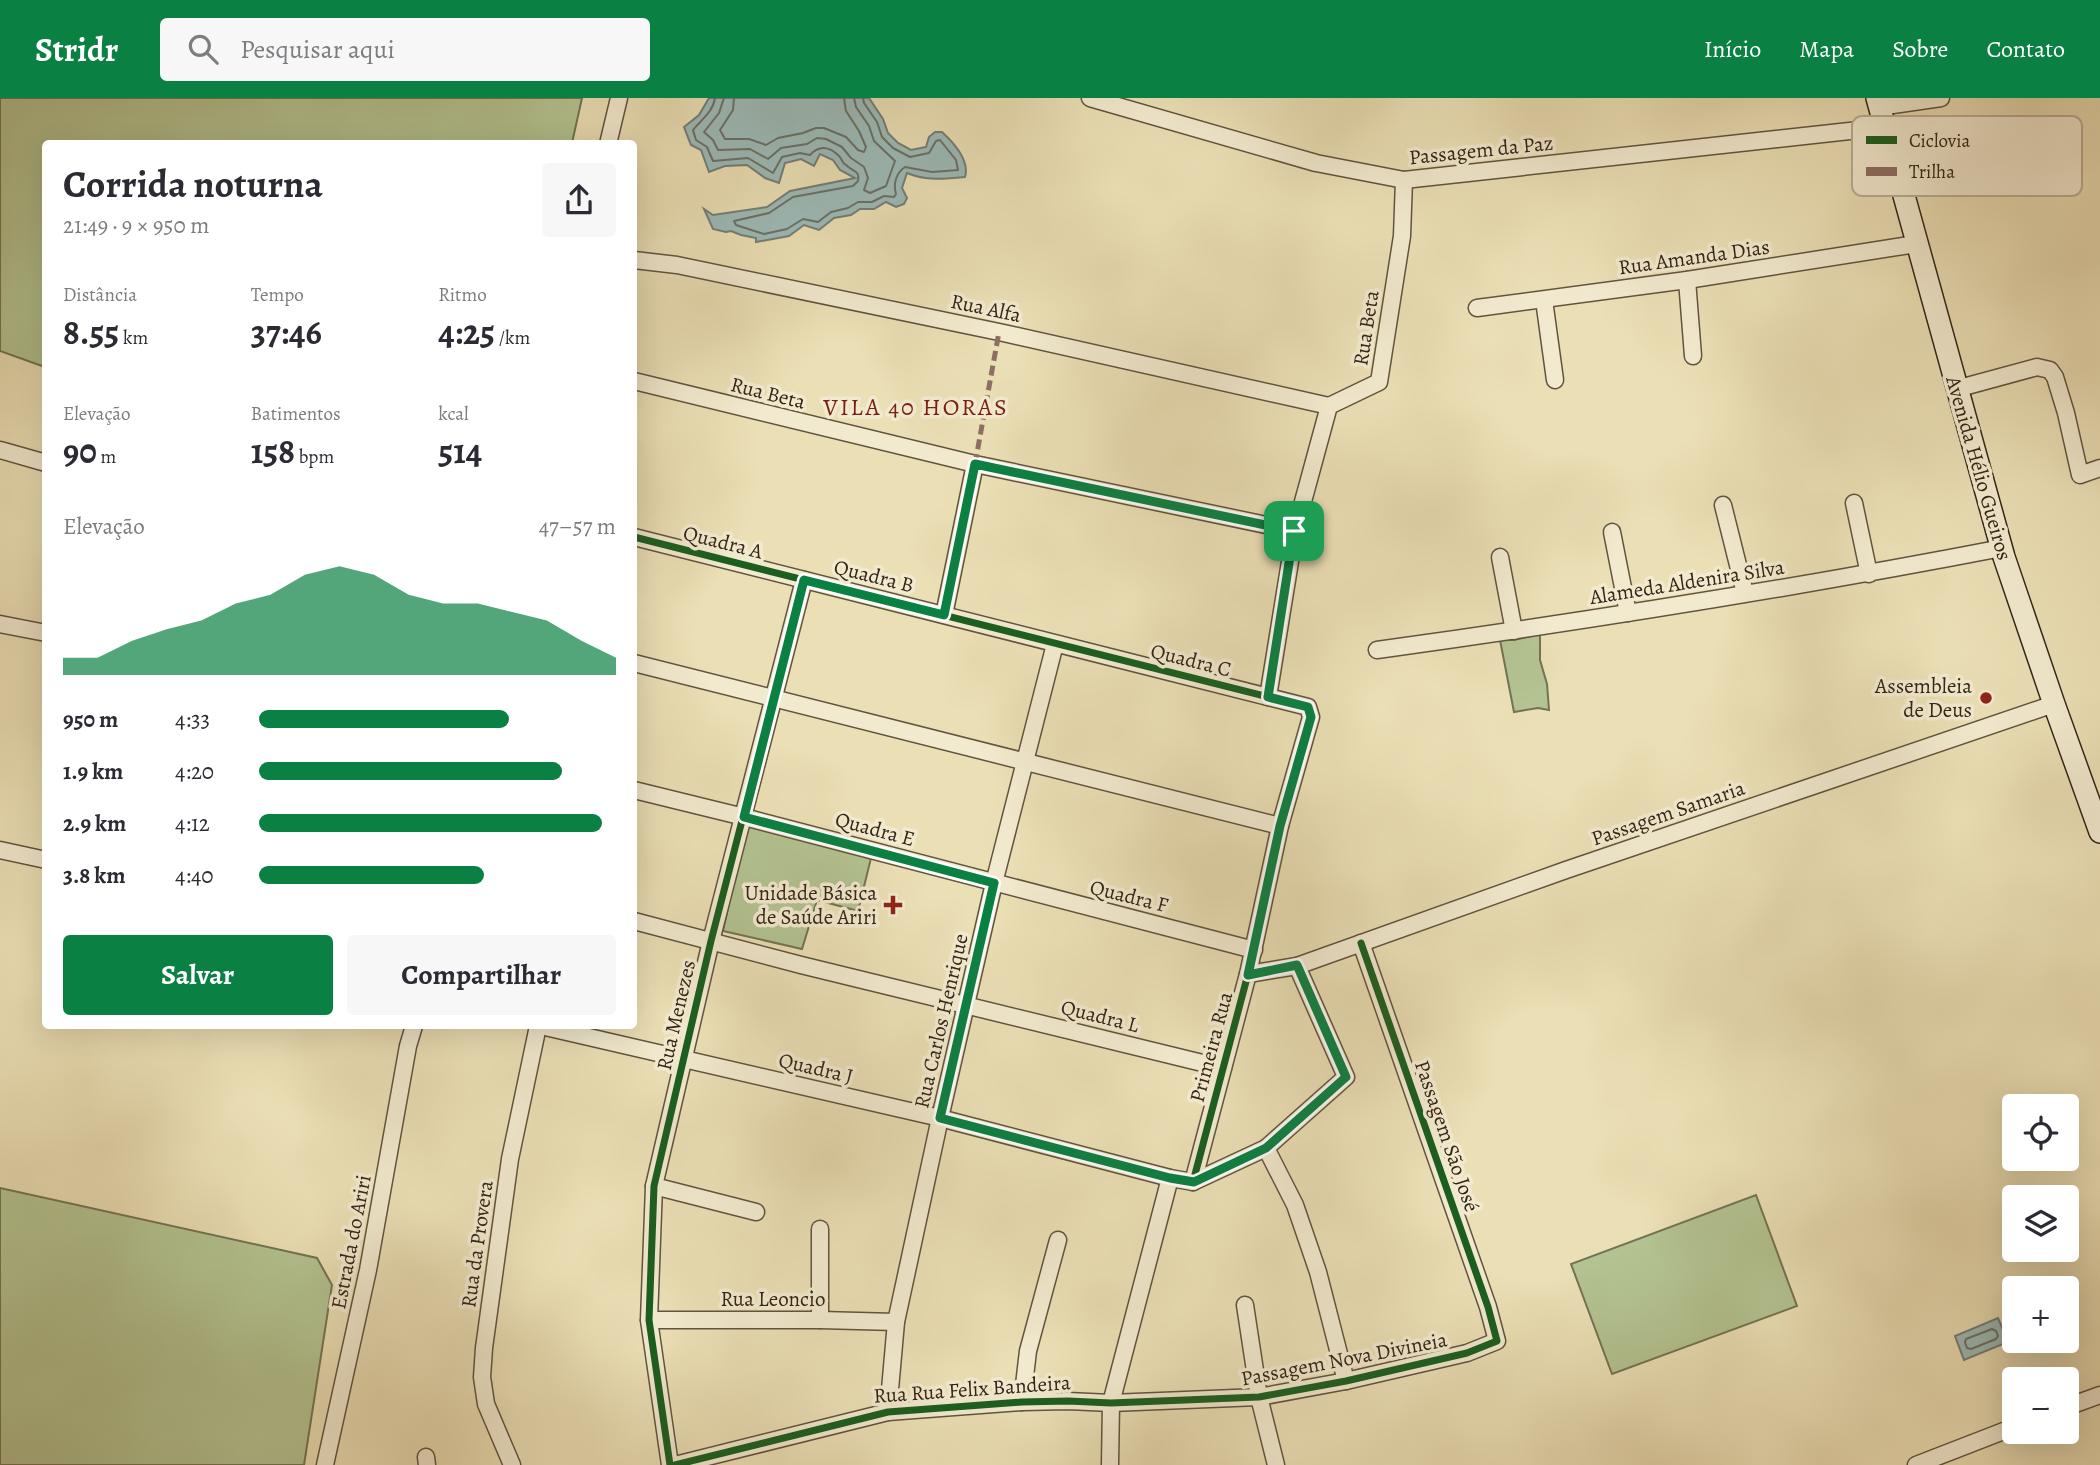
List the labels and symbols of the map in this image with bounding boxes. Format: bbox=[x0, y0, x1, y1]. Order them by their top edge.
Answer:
legend bbox=[1852, 116, 2082, 196]
street label: Passagem da Paz bbox=[1407, 128, 1555, 172]
text: Ciclovia bbox=[1909, 128, 1971, 154]
text: Trilha bbox=[1909, 159, 1955, 185]
street label: Rua Amanda Dias bbox=[1617, 233, 1771, 281]
street label: Rua Alfa bbox=[948, 287, 1024, 329]
street label: Rua Beta bbox=[1346, 288, 1386, 368]
street label: Rua Beta bbox=[728, 370, 808, 416]
street label: Avenida Hélio Gueiros bbox=[1939, 372, 2019, 563]
district label: VILA 40 HORAS bbox=[822, 391, 1009, 423]
pin bbox=[1264, 501, 1324, 561]
street label: Quadra A bbox=[680, 519, 766, 566]
street label: Quadra B bbox=[831, 553, 917, 599]
street label: Alameda Aldenira Silva bbox=[1587, 553, 1786, 611]
street label: Quadra C bbox=[1148, 636, 1234, 684]
place label: Assembleia de Deus bbox=[1874, 672, 1972, 724]
marker: Assembleia de Deus bbox=[1978, 690, 1994, 706]
street label: Passagem Samaria bbox=[1587, 774, 1749, 852]
street label: Quadra E bbox=[832, 805, 918, 853]
street label: Quadra F bbox=[1087, 873, 1171, 919]
place label: Unidade Básica de Saúde Ariri bbox=[745, 879, 877, 931]
marker: Unidade Básica de Saúde Ariri bbox=[883, 895, 903, 915]
street label: Rua Carlos Henrique bbox=[907, 931, 975, 1111]
street label: Rua Menezes bbox=[650, 957, 702, 1073]
street label: Primeira Rua bbox=[1183, 988, 1239, 1105]
street label: Quadra L bbox=[1058, 993, 1142, 1039]
street label: Quadra J bbox=[776, 1046, 856, 1090]
street label: Passagem São José bbox=[1408, 1056, 1486, 1216]
street label: Estrada do Ariri bbox=[324, 1172, 378, 1312]
street label: Rua da Provera bbox=[454, 1178, 500, 1309]
street label: Rua Leoncio bbox=[721, 1285, 825, 1313]
street label: Passagem Nova Divineia bbox=[1239, 1325, 1450, 1393]
street label: Rua Rua Felix Bandeira bbox=[873, 1368, 1072, 1410]

